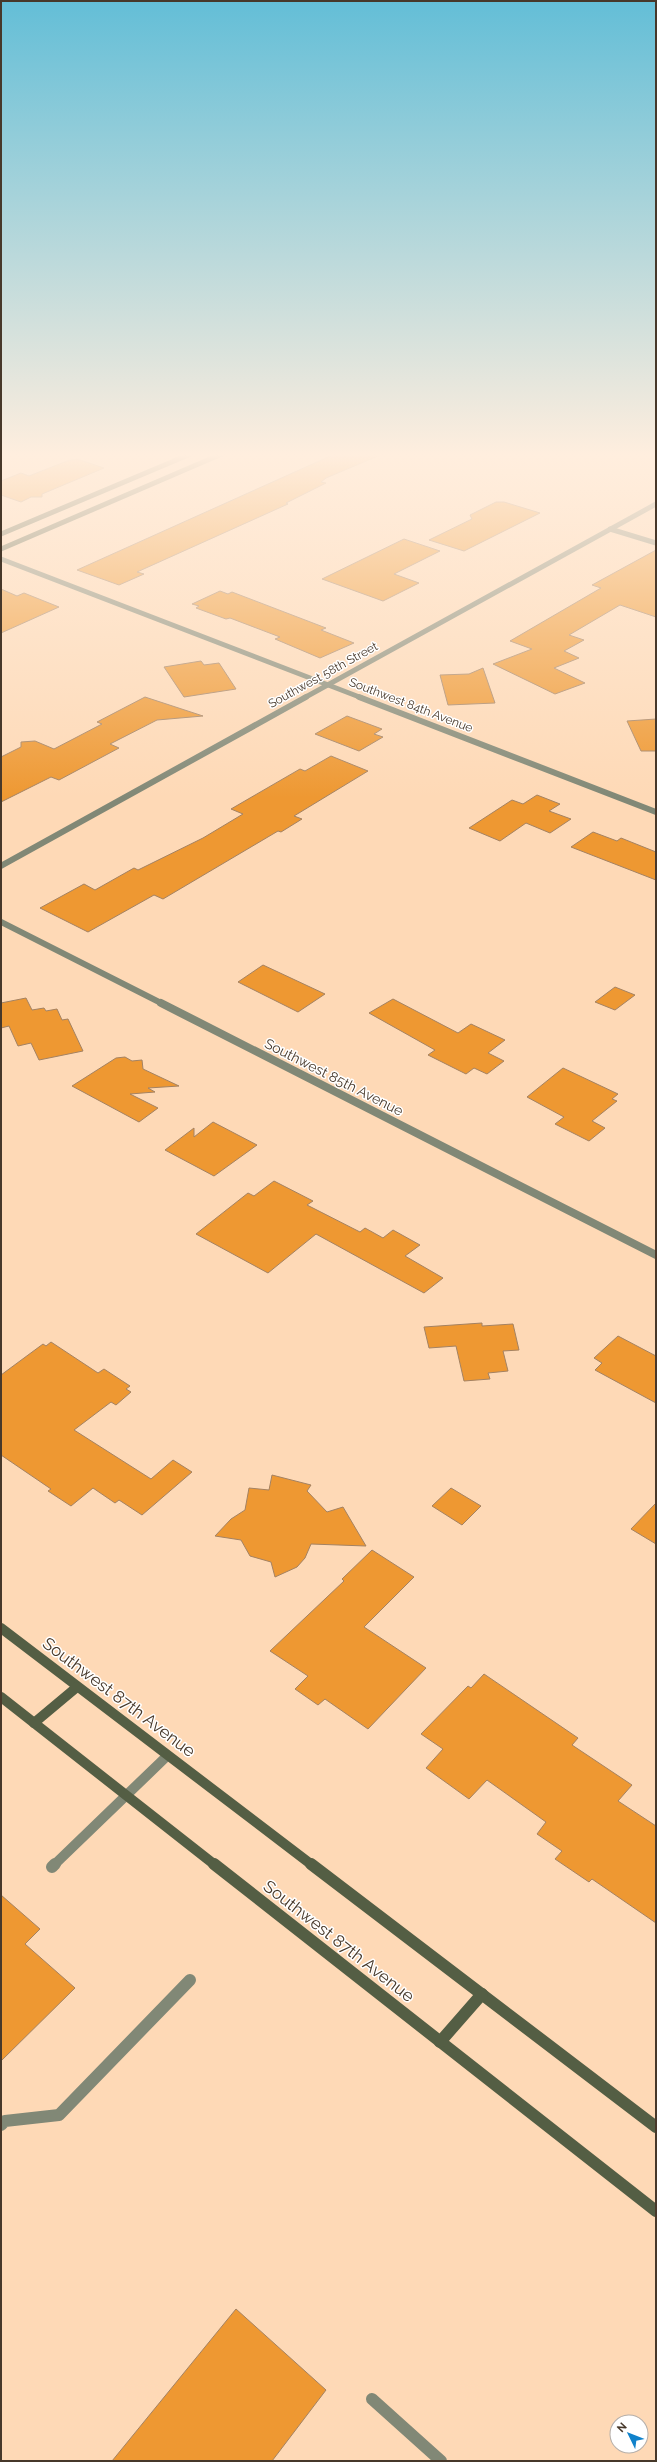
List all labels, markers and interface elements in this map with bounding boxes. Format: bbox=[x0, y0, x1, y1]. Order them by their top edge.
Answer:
street label: Southwest 58th Street bbox=[266, 639, 380, 711]
street label: Southwest 84th Avenue bbox=[347, 675, 475, 735]
street label: Southwest 85th Avenue bbox=[262, 1035, 406, 1119]
street label: Southwest 87th Avenue bbox=[39, 1633, 199, 1761]
street label: Southwest 87th Avenue bbox=[260, 1876, 418, 2006]
north arrow bbox=[609, 2414, 649, 2454]
text: N bbox=[614, 2420, 630, 2435]

